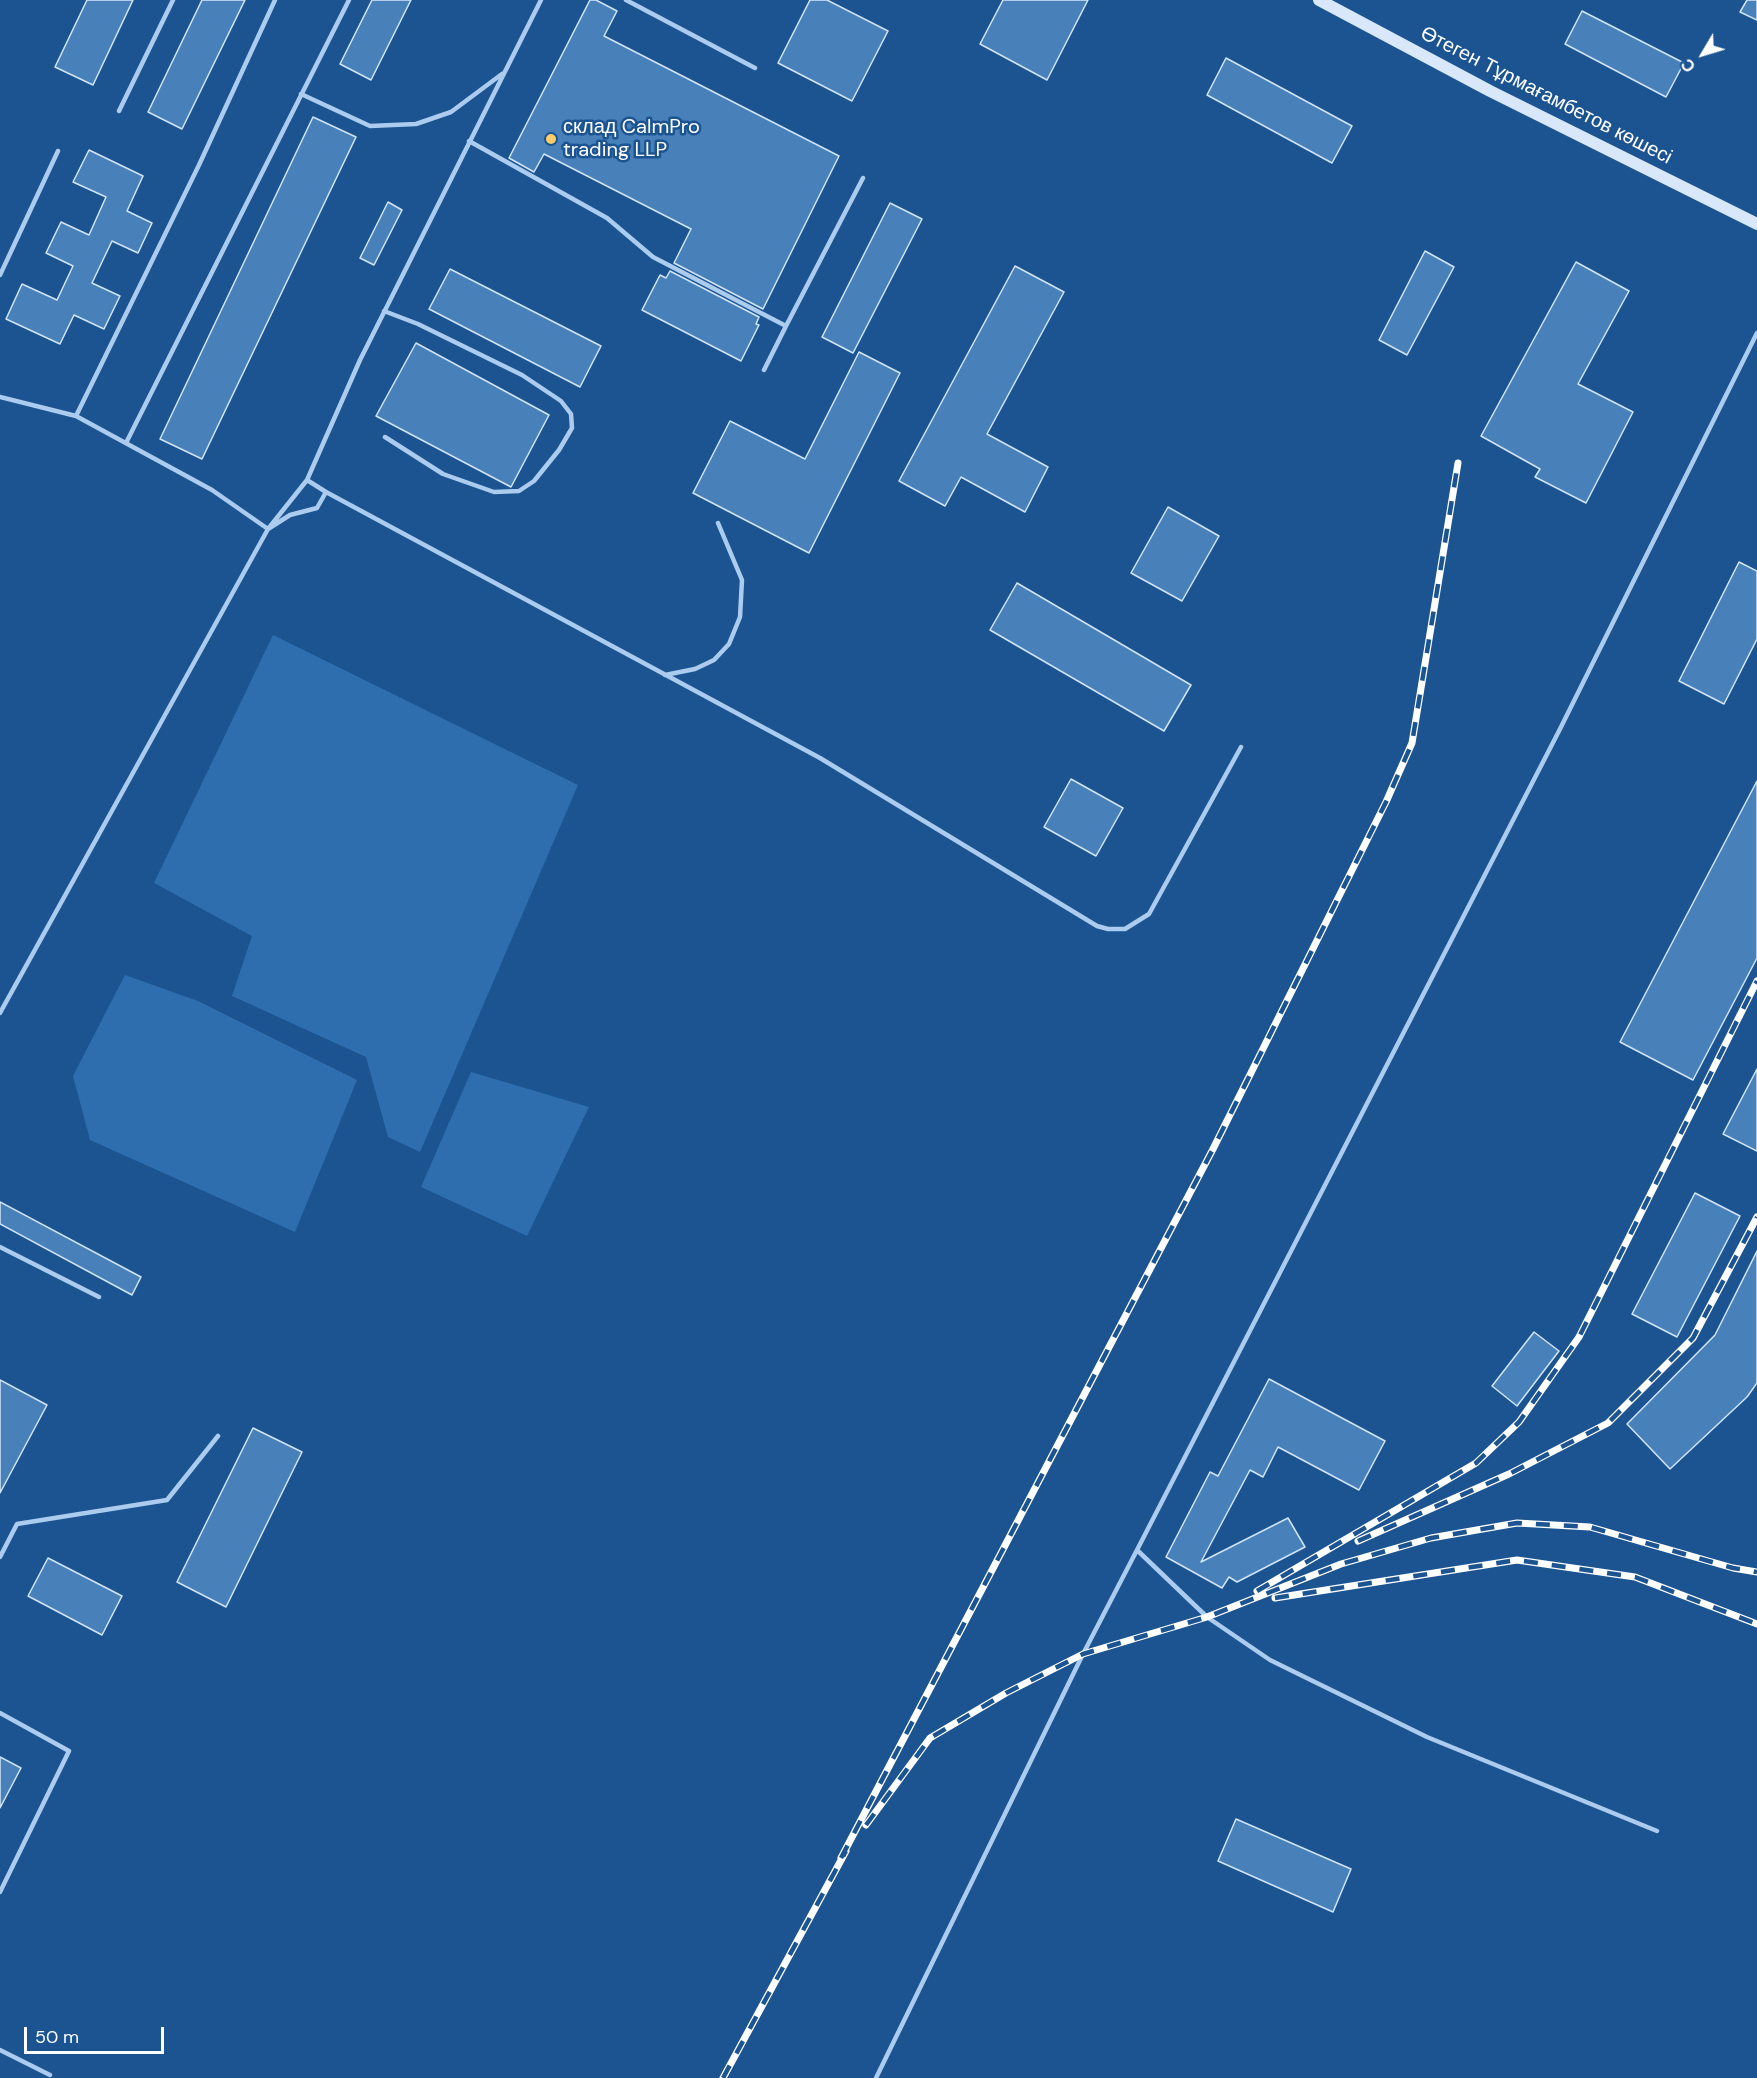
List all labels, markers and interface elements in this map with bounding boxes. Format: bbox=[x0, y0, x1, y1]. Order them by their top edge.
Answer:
street label: Өтеген Тұрмағамбетов көшесі bbox=[1416, 22, 1676, 170]
north arrow bbox=[1673, 24, 1733, 84]
text: С bbox=[1677, 54, 1700, 76]
place label: склад CalmPro trading LLP bbox=[563, 116, 700, 163]
marker: склад CalmPro trading LLP bbox=[544, 132, 558, 146]
scale bar bbox=[27, 2015, 166, 2053]
text: 50 m bbox=[35, 2025, 79, 2049]

